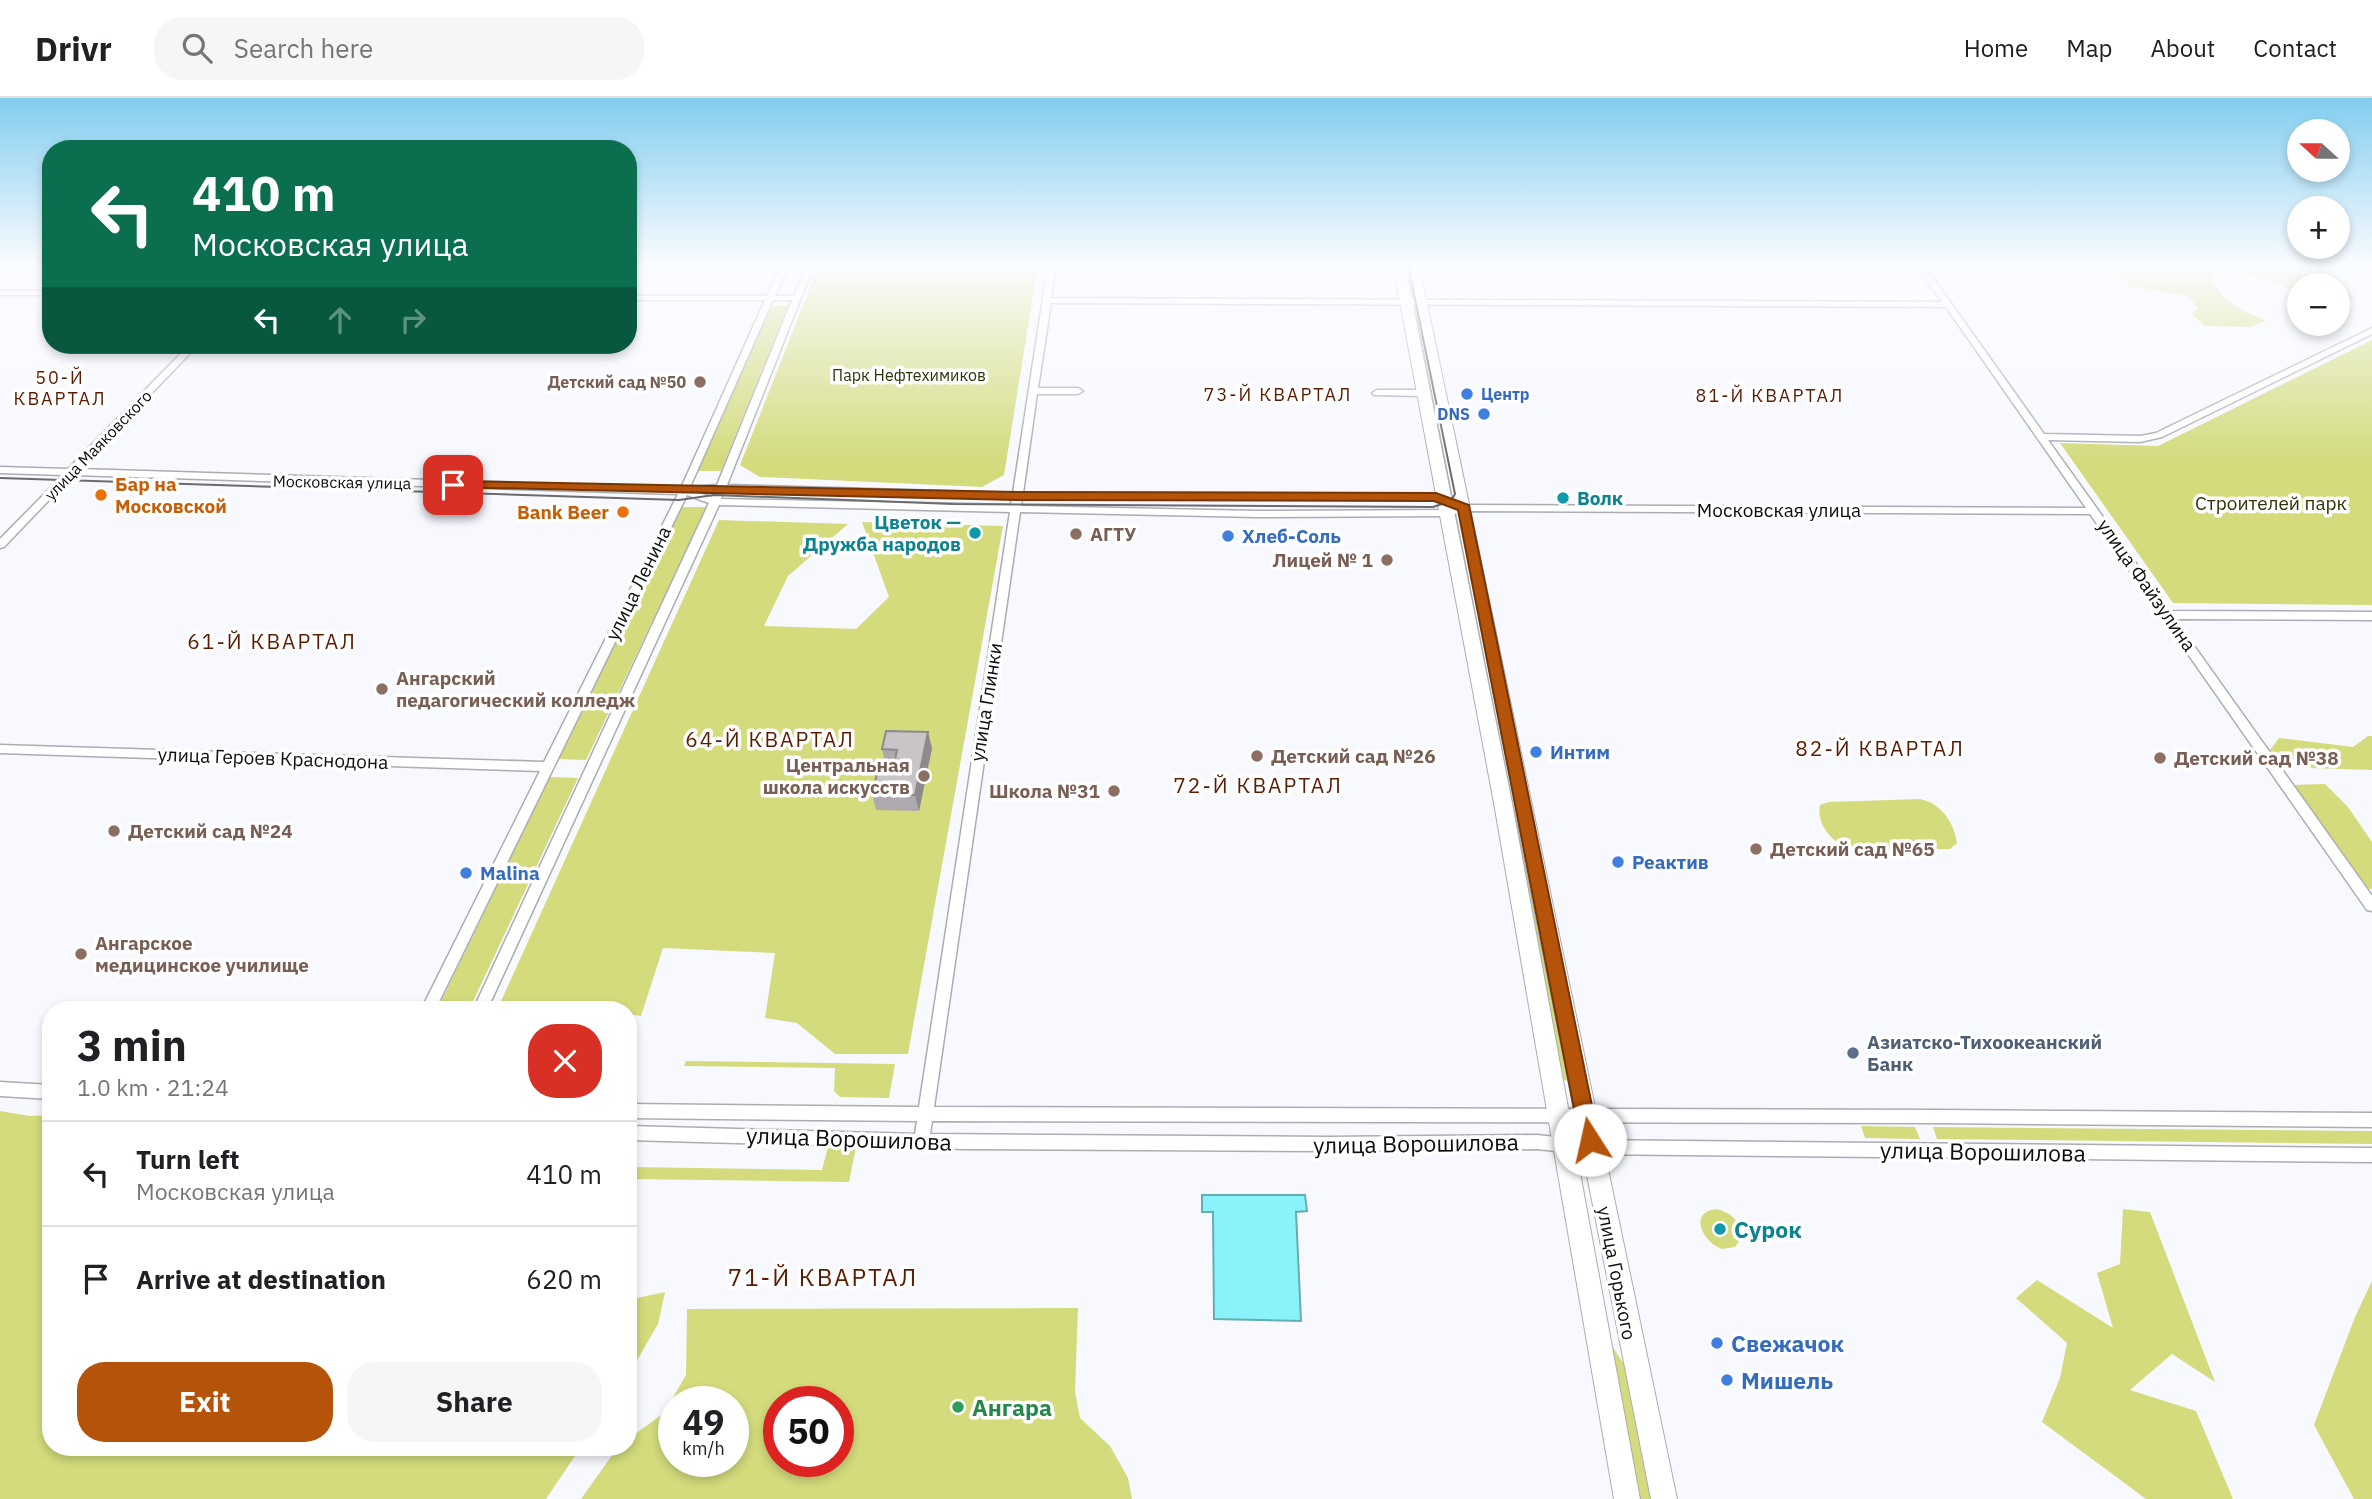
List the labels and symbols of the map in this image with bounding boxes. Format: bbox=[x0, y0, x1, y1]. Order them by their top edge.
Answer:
north arrow bbox=[2287, 119, 2350, 182]
park label: Парк Нефтехимиков bbox=[832, 365, 986, 385]
district label: 50-Й КВАРТАЛ bbox=[13, 366, 107, 410]
place label: Детский сад №50 bbox=[547, 372, 686, 392]
marker: Детский сад №50 bbox=[692, 374, 708, 390]
district label: 73-Й КВАРТАЛ bbox=[1204, 383, 1352, 406]
place label: Центр bbox=[1481, 384, 1530, 404]
district label: 81-Й КВАРТАЛ bbox=[1696, 384, 1844, 407]
street label: улица Маяковского bbox=[40, 386, 156, 504]
marker: Центр bbox=[1459, 386, 1475, 402]
place label: DNS bbox=[1437, 404, 1470, 424]
marker: DNS bbox=[1476, 406, 1492, 422]
pin bbox=[423, 455, 483, 515]
street label: Московская улица bbox=[273, 471, 412, 493]
place label: Бар на Московской bbox=[115, 472, 227, 518]
place label: Волк bbox=[1577, 486, 1623, 510]
marker: Бар на Московской bbox=[93, 487, 109, 503]
marker: Волк bbox=[1555, 490, 1571, 506]
park label: Строителей парк bbox=[2195, 491, 2347, 515]
street label: Московская улица bbox=[1697, 498, 1861, 522]
place label: Bank Beer bbox=[517, 500, 609, 524]
marker: Bank Beer bbox=[615, 504, 631, 520]
place label: Цветок — Дружба народов bbox=[803, 510, 961, 556]
street label: улица Файзулина bbox=[2092, 514, 2202, 656]
street label: улица Ленина bbox=[600, 522, 676, 644]
place label: АГТУ bbox=[1090, 522, 1136, 546]
place label: Хлеб-Соль bbox=[1242, 524, 1341, 548]
marker: Цветок — Дружба народов bbox=[967, 525, 983, 541]
marker: АГТУ bbox=[1068, 526, 1084, 542]
marker: Хлеб-Соль bbox=[1220, 528, 1236, 544]
place label: Лицей № 1 bbox=[1273, 548, 1374, 572]
marker: Лицей № 1 bbox=[1379, 552, 1395, 568]
district label: 61-Й КВАРТАЛ bbox=[187, 627, 357, 655]
street label: улица Глинки bbox=[965, 641, 1007, 763]
place label: Ангарский педагогический колледж bbox=[396, 666, 635, 712]
marker: Ангарский педагогический колледж bbox=[374, 681, 390, 697]
district label: 64-Й КВАРТАЛ bbox=[685, 725, 855, 753]
district label: 82-Й КВАРТАЛ bbox=[1795, 734, 1965, 762]
place label: Интим bbox=[1550, 740, 1610, 764]
street label: улица Героев Краснодона bbox=[157, 742, 389, 774]
place label: Детский сад №26 bbox=[1271, 744, 1436, 768]
marker: Интим bbox=[1528, 744, 1544, 760]
place label: Детский сад №38 bbox=[2174, 746, 2339, 770]
marker: Детский сад №26 bbox=[1249, 748, 1265, 764]
marker: Детский сад №38 bbox=[2152, 750, 2168, 766]
place label: Центральная школа искусств bbox=[763, 753, 910, 799]
marker: Центральная школа искусств bbox=[916, 768, 932, 784]
district label: 72-Й КВАРТАЛ bbox=[1173, 771, 1343, 799]
place label: Школа №31 bbox=[989, 779, 1101, 803]
marker: Школа №31 bbox=[1106, 783, 1122, 799]
place label: Детский сад №24 bbox=[128, 819, 293, 843]
marker: Детский сад №24 bbox=[106, 823, 122, 839]
place label: Детский сад №65 bbox=[1770, 837, 1935, 861]
marker: Детский сад №65 bbox=[1748, 841, 1764, 857]
place label: Реактив bbox=[1632, 850, 1709, 874]
marker: Реактив bbox=[1610, 854, 1626, 870]
place label: Malina bbox=[480, 861, 540, 885]
marker: Malina bbox=[458, 865, 474, 881]
place label: Ангарское медицинское училище bbox=[95, 931, 309, 977]
marker: Ангарское медицинское училище bbox=[73, 946, 89, 962]
place label: Азиатско-Тихоокеанский Банк bbox=[1867, 1030, 2102, 1076]
marker: Азиатско-Тихоокеанский Банк bbox=[1845, 1045, 1861, 1061]
position arrow bbox=[1553, 1103, 1627, 1177]
street label: улица Ворошилова bbox=[746, 1119, 952, 1157]
street label: улица Ворошилова bbox=[1313, 1126, 1519, 1160]
street label: улица Ворошилова bbox=[1880, 1134, 2086, 1168]
street label: улица Горького bbox=[1592, 1204, 1642, 1342]
place label: Сурок bbox=[1734, 1214, 1802, 1244]
marker: Сурок bbox=[1712, 1221, 1728, 1237]
district label: 71-Й КВАРТАЛ bbox=[728, 1261, 918, 1293]
place label: Свежачок bbox=[1731, 1328, 1844, 1358]
marker: Свежачок bbox=[1709, 1335, 1725, 1351]
place label: Мишель bbox=[1741, 1365, 1833, 1395]
marker: Мишель bbox=[1719, 1372, 1735, 1388]
speed limit sign: 50 bbox=[763, 1386, 854, 1477]
place label: Ангара bbox=[972, 1392, 1052, 1422]
marker: Ангара bbox=[950, 1399, 966, 1415]

